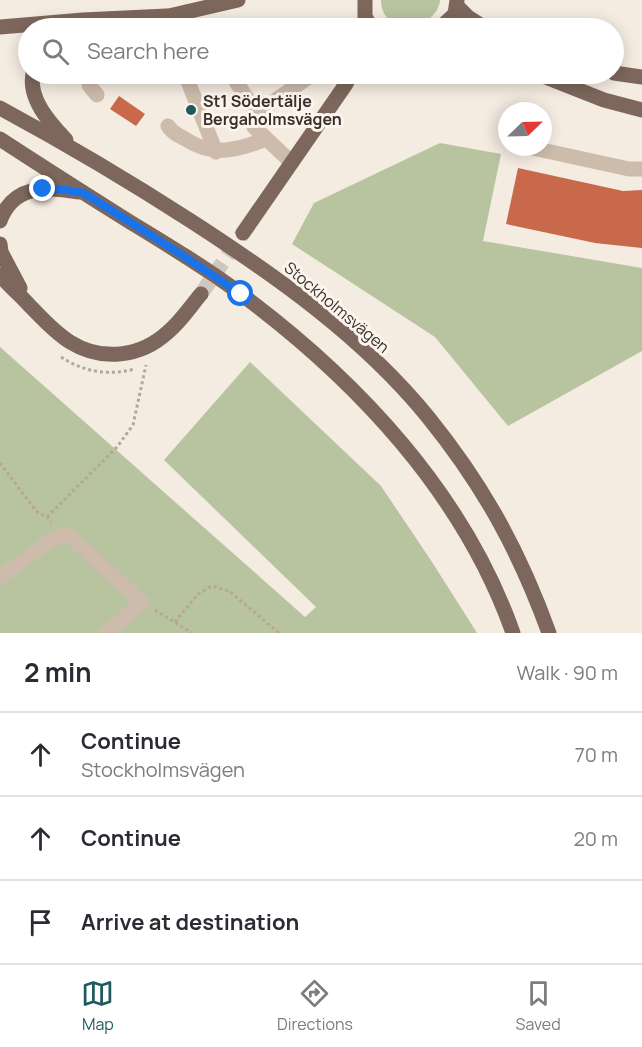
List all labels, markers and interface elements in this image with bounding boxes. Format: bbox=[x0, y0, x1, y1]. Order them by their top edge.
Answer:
search box bbox=[18, 18, 624, 84]
icon: search bbox=[39, 35, 72, 68]
text: Search here bbox=[87, 36, 209, 66]
place label: St1 Södertälje Bergaholmsvägen bbox=[203, 90, 342, 130]
north arrow bbox=[498, 102, 552, 156]
marker: St1 Södertälje Bergaholmsvägen bbox=[184, 103, 198, 117]
route end bbox=[29, 175, 55, 201]
street label: Stockholmsvägen bbox=[280, 256, 394, 358]
route start bbox=[227, 280, 253, 306]
text: 2 min bbox=[24, 654, 92, 690]
text: Walk · 90 m bbox=[516, 659, 618, 686]
text: Continue bbox=[81, 726, 181, 756]
icon: ahead bbox=[24, 738, 57, 771]
text: 70 m bbox=[575, 741, 618, 768]
text: Stockholmsvägen bbox=[81, 756, 245, 783]
icon: ahead bbox=[24, 822, 57, 855]
text: Continue bbox=[81, 823, 181, 853]
text: 20 m bbox=[573, 825, 618, 852]
icon: arrive bbox=[24, 906, 57, 939]
text: Arrive at destination bbox=[81, 907, 299, 937]
tab: Map bbox=[81, 977, 114, 1035]
tab: Directions bbox=[277, 977, 353, 1035]
tab: Saved bbox=[516, 977, 561, 1035]

